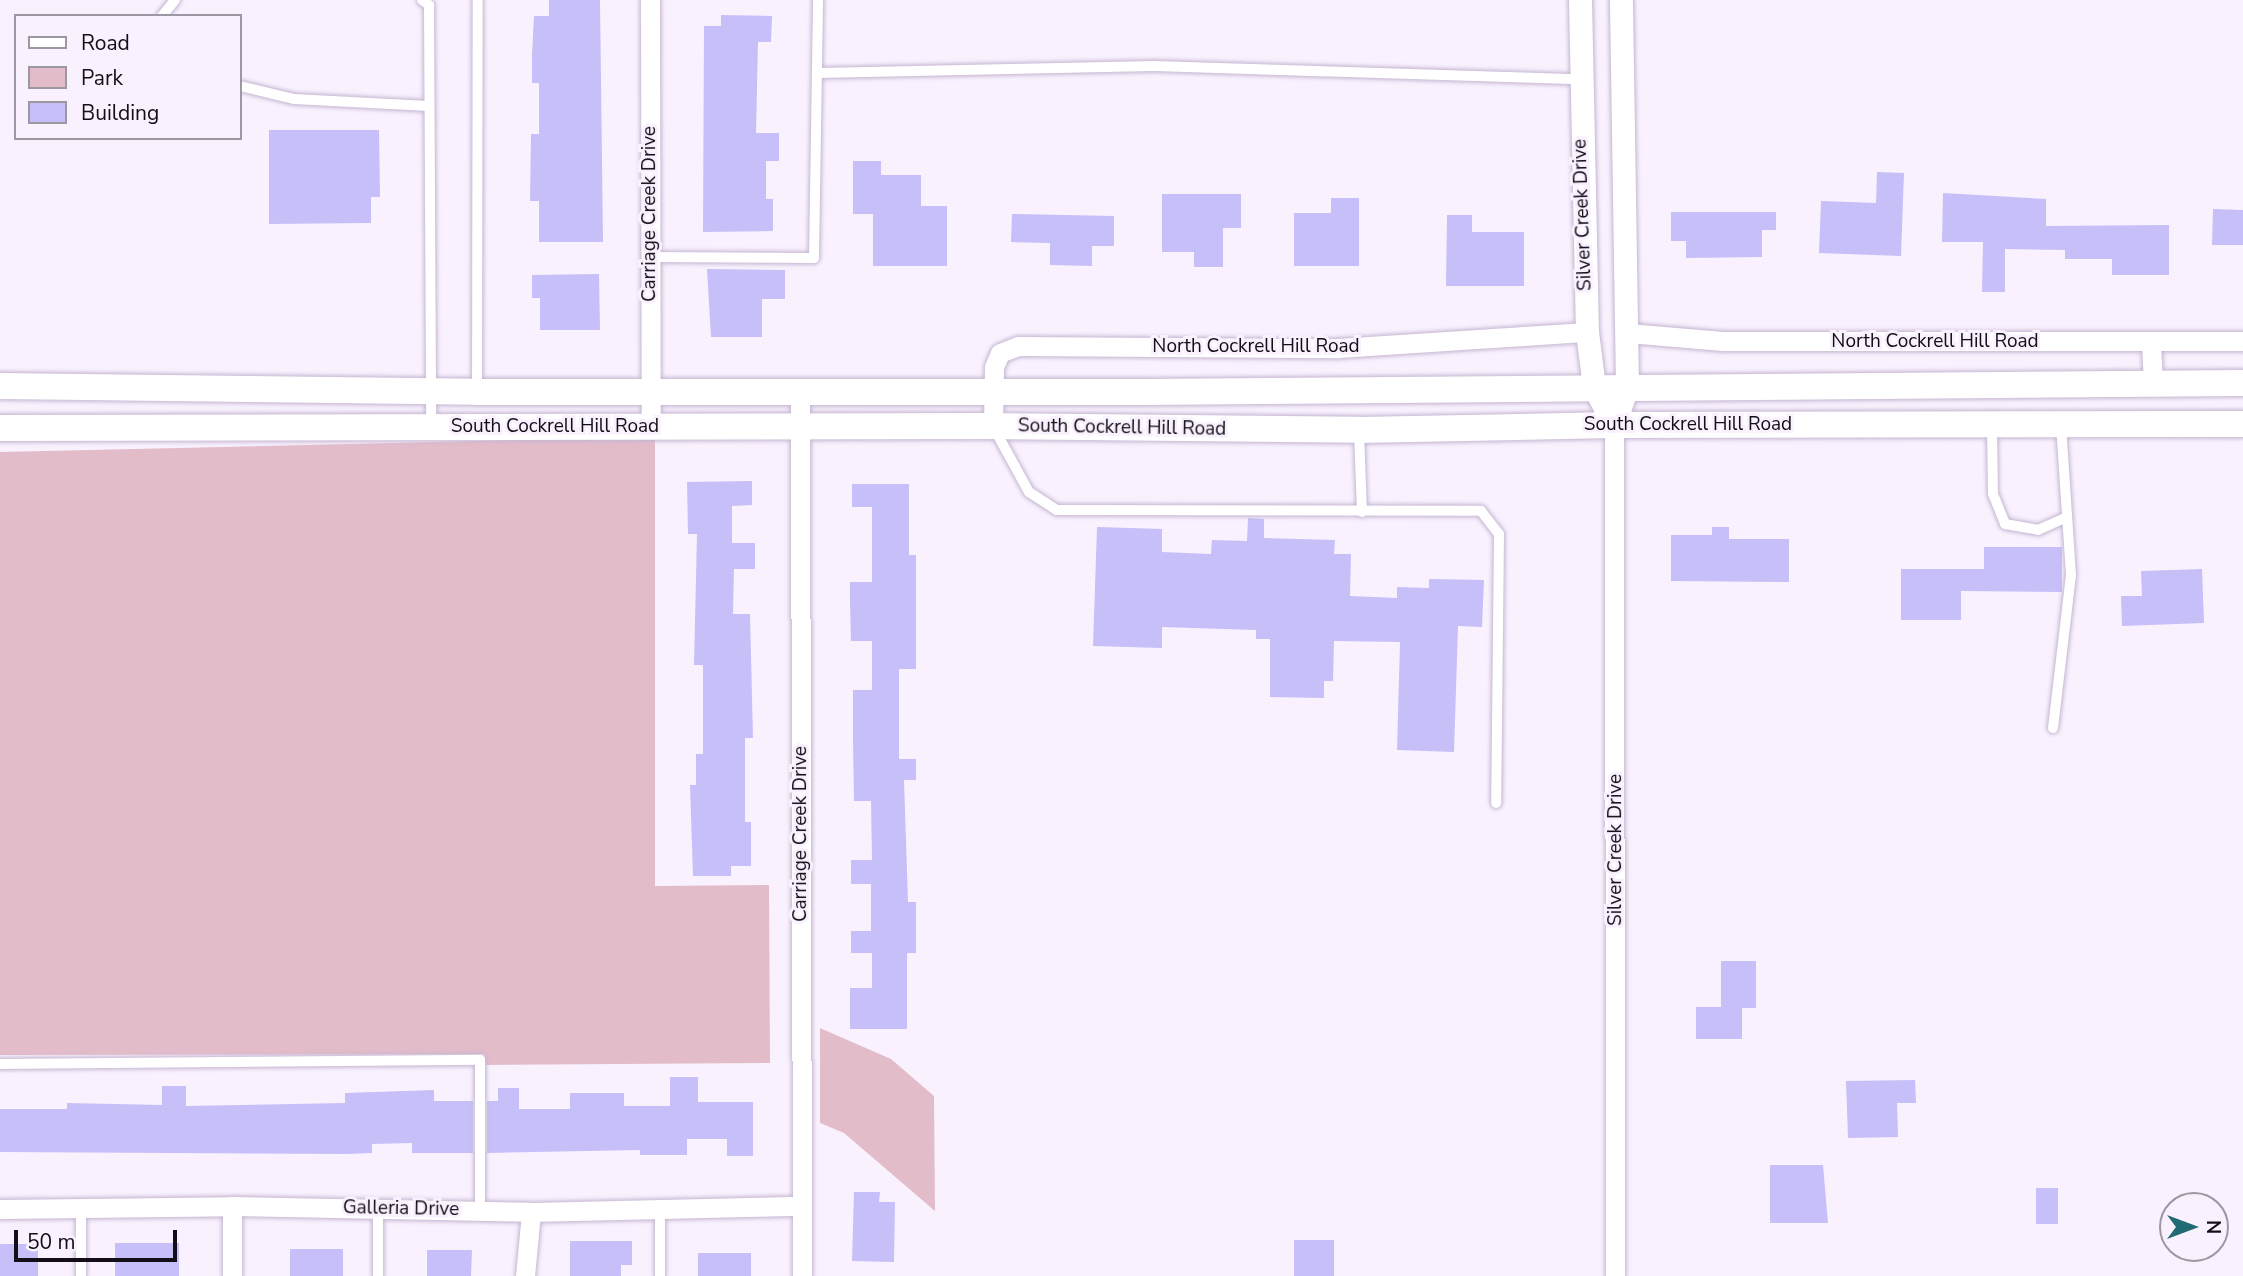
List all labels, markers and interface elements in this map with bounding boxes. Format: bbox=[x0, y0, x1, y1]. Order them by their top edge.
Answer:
legend bbox=[14, 14, 242, 140]
text: Road bbox=[81, 29, 130, 57]
text: Park bbox=[81, 64, 123, 92]
text: Building bbox=[81, 99, 159, 127]
street label: Carriage Creek Drive bbox=[639, 126, 661, 302]
street label: Silver Creek Drive bbox=[1569, 139, 1597, 291]
street label: North Cockrell Hill Road bbox=[1831, 331, 2039, 353]
street label: North Cockrell Hill Road bbox=[1152, 336, 1360, 358]
street label: South Cockrell Hill Road bbox=[1584, 414, 1792, 436]
street label: South Cockrell Hill Road bbox=[1018, 415, 1226, 441]
street label: South Cockrell Hill Road bbox=[451, 416, 659, 438]
street label: Carriage Creek Drive bbox=[790, 746, 812, 922]
street label: Silver Creek Drive bbox=[1605, 774, 1627, 926]
north arrow bbox=[2159, 1192, 2229, 1262]
street label: Galleria Drive bbox=[343, 1197, 459, 1221]
scale bar bbox=[18, 1216, 180, 1260]
text: N bbox=[2200, 1220, 2226, 1234]
text: 50 m bbox=[27, 1228, 76, 1256]

